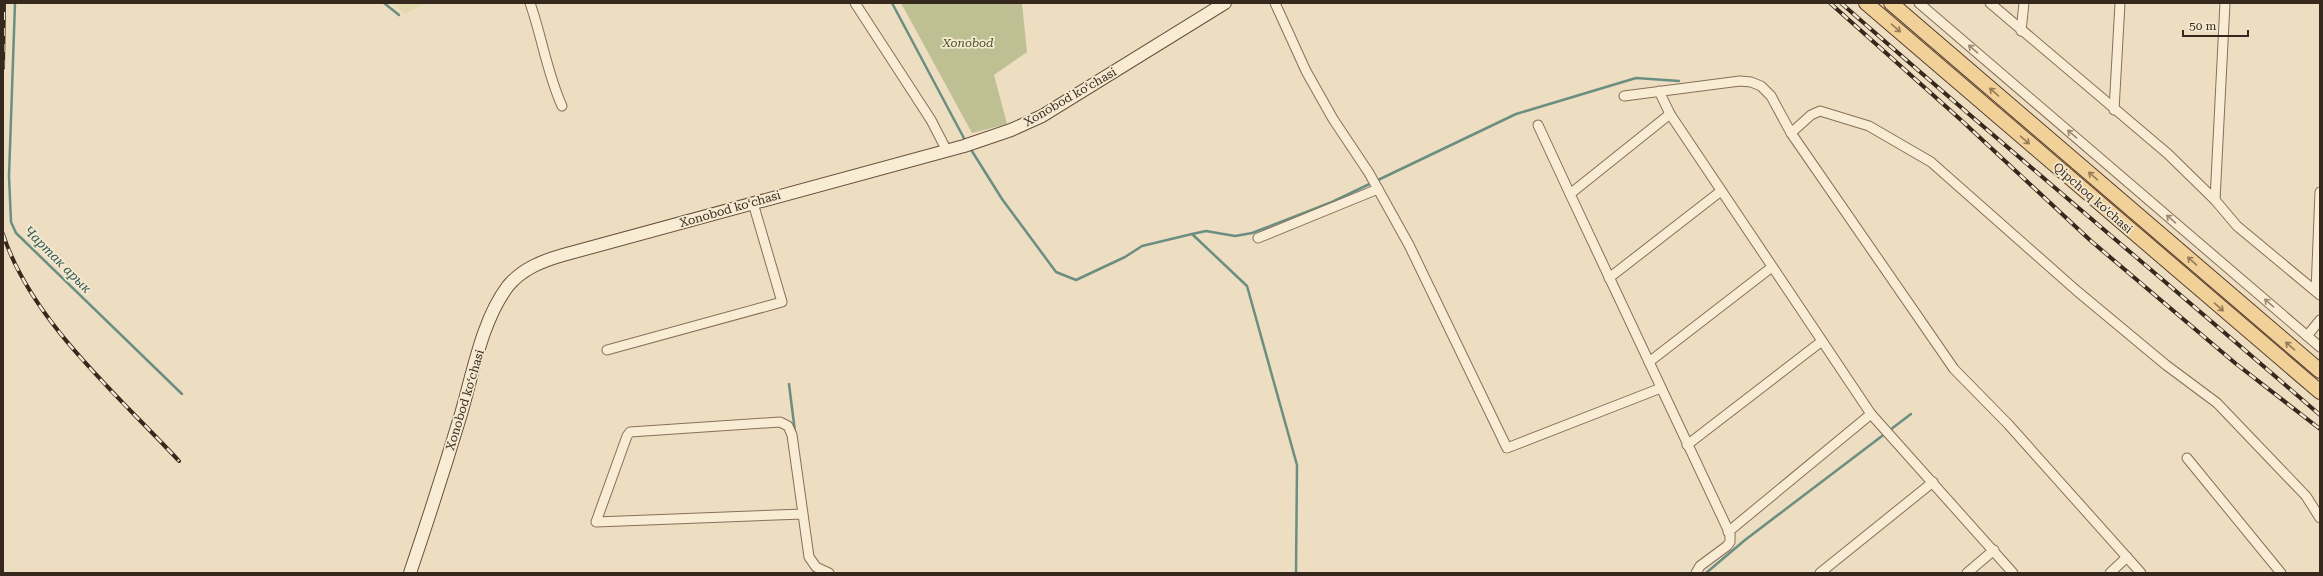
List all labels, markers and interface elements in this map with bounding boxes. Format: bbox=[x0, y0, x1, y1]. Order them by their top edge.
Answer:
scale bar bbox=[2183, 12, 2248, 38]
text: 50 m bbox=[2189, 19, 2216, 33]
one-way arrow bbox=[1890, 24, 1901, 33]
park label: Xonobod bbox=[941, 36, 994, 50]
one-way arrow bbox=[1968, 45, 1979, 54]
street label: Xonobod koʻchasi bbox=[1021, 65, 1119, 129]
one-way arrow bbox=[1989, 87, 2000, 96]
one-way arrow bbox=[2067, 130, 2077, 139]
one-way arrow bbox=[2020, 135, 2030, 145]
street label: Qipchoq ko'chasi bbox=[2051, 160, 2136, 236]
one-way arrow bbox=[2088, 172, 2098, 181]
street label: Xonobod koʻchasi bbox=[678, 188, 782, 230]
one-way arrow bbox=[2165, 214, 2176, 223]
water label: Чартак арык bbox=[21, 223, 95, 297]
one-way arrow bbox=[2187, 257, 2197, 266]
one-way arrow bbox=[2264, 299, 2274, 308]
one-way arrow bbox=[2214, 302, 2225, 311]
one-way arrow bbox=[2285, 341, 2295, 350]
street label: Xonobod koʻchasi bbox=[443, 348, 487, 452]

